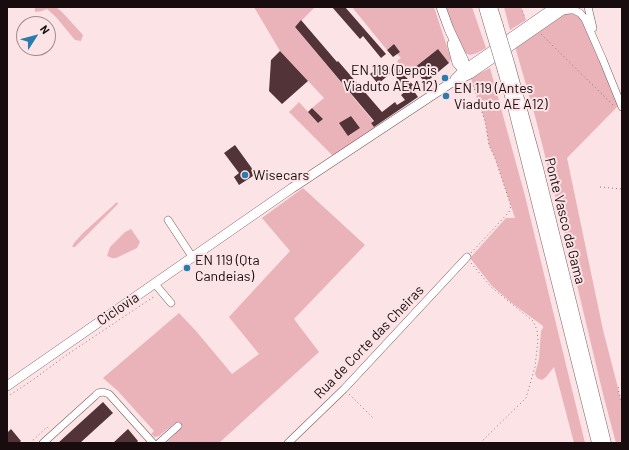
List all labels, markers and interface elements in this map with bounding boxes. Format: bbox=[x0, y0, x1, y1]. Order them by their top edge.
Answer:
north arrow bbox=[16, 16, 56, 56]
text: N bbox=[38, 22, 53, 36]
place label: EN 119 (Depois Viaduto AE A12) bbox=[343, 62, 437, 94]
marker: EN 119 (Depois Viaduto AE A12) bbox=[440, 73, 450, 83]
place label: EN 119 (Antes Viaduto AE A12) bbox=[454, 80, 548, 112]
marker: EN 119 (Antes Viaduto AE A12) bbox=[441, 91, 451, 101]
street label: Ponte Vasco da Gama bbox=[541, 156, 589, 286]
place label: Wisecars bbox=[253, 167, 309, 183]
marker: Wisecars bbox=[240, 170, 250, 180]
place label: EN 119 (Qta Candeias) bbox=[195, 252, 260, 284]
marker: EN 119 (Qta Candeias) bbox=[182, 263, 192, 273]
street label: Rua de Corte das Cheiras bbox=[311, 282, 427, 402]
street label: Ciclovia bbox=[94, 289, 142, 329]

